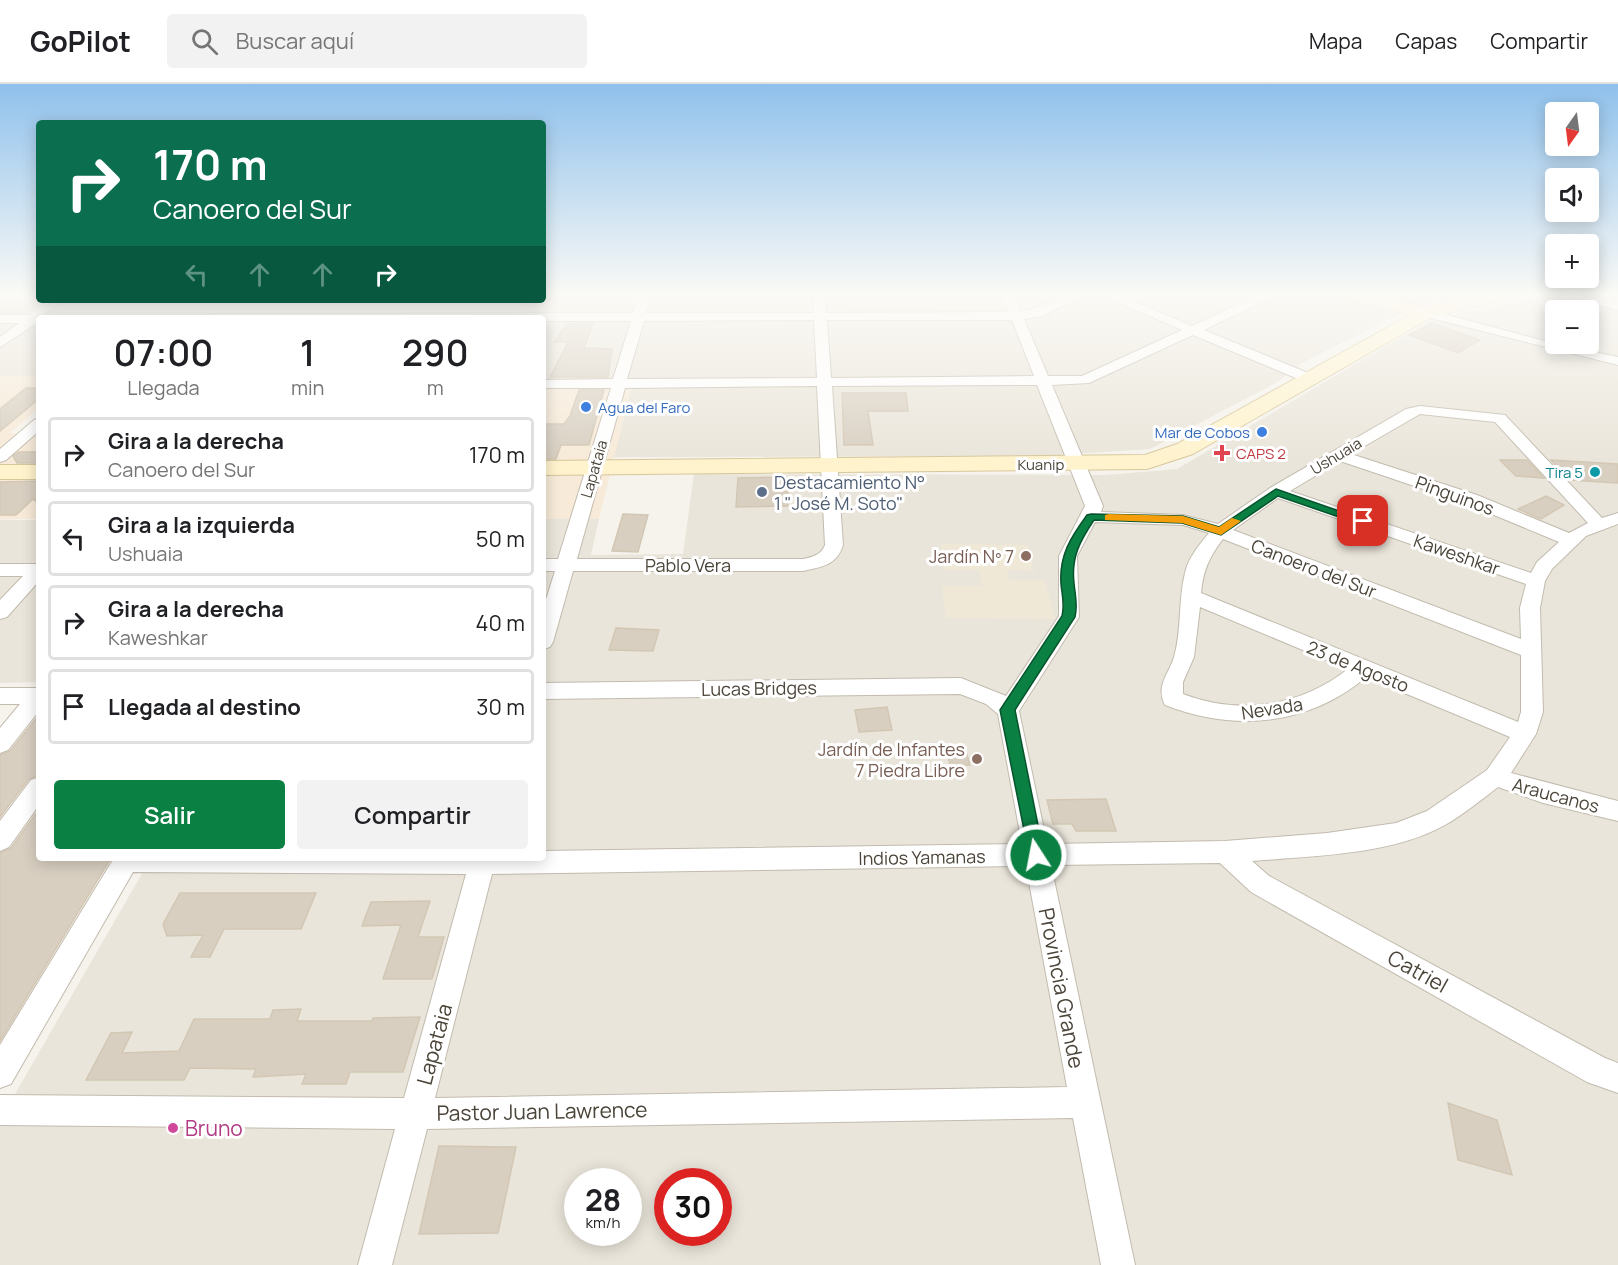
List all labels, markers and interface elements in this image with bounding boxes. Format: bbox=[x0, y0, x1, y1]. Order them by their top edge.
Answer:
search box bbox=[167, 14, 587, 68]
text: GoPilot bbox=[30, 22, 131, 60]
icon: search bbox=[188, 25, 221, 58]
text: Buscar aquí bbox=[236, 26, 354, 56]
text: Mapa bbox=[1309, 27, 1362, 55]
text: Capas bbox=[1395, 27, 1457, 55]
text: Compartir bbox=[1490, 27, 1588, 55]
north arrow bbox=[1545, 102, 1599, 156]
map controls bbox=[1545, 102, 1599, 354]
text: 170 m bbox=[153, 135, 268, 193]
icon: right bbox=[54, 144, 132, 222]
button: sound bbox=[1545, 168, 1599, 222]
text: Canoero del Sur bbox=[153, 190, 352, 227]
button: + bbox=[1545, 234, 1599, 288]
icon: left bbox=[180, 258, 213, 291]
icon: ahead bbox=[243, 258, 276, 291]
icon: ahead bbox=[306, 258, 339, 291]
icon: right bbox=[369, 258, 402, 291]
button: − bbox=[1545, 300, 1599, 354]
text: 07:00 bbox=[113, 328, 213, 377]
text: 1 bbox=[300, 328, 315, 377]
text: 290 bbox=[402, 328, 469, 377]
text: Llegada bbox=[127, 374, 200, 401]
text: min bbox=[291, 374, 324, 401]
text: m bbox=[427, 374, 444, 401]
place label: Agua del Faro bbox=[598, 397, 691, 418]
marker: Agua del Faro bbox=[579, 400, 593, 414]
place label: Mar de Cobos bbox=[1155, 422, 1250, 443]
marker: Mar de Cobos bbox=[1255, 425, 1269, 439]
text: Gira a la derecha bbox=[108, 426, 284, 456]
street label: Ushuaia bbox=[1306, 432, 1366, 480]
icon: right bbox=[57, 438, 90, 471]
street label: Lapataia bbox=[576, 438, 612, 500]
text: 170 m bbox=[469, 440, 525, 470]
place label: CAPS 2 bbox=[1236, 443, 1286, 464]
marker: CAPS 2 bbox=[1213, 444, 1231, 462]
street label: Kuanip bbox=[1018, 454, 1065, 475]
text: Canoero del Sur bbox=[108, 456, 255, 483]
place label: Tira 5 bbox=[1545, 462, 1583, 483]
marker: Tira 5 bbox=[1588, 465, 1602, 479]
place label: Destacamiento N° 1 "José M. Soto" bbox=[774, 470, 925, 515]
street label: Pinguinos bbox=[1412, 470, 1498, 520]
marker: Destacamiento N° 1 "José M. Soto" bbox=[755, 485, 769, 499]
pin bbox=[1337, 495, 1388, 546]
icon: arrive bbox=[1346, 504, 1379, 537]
text: Gira a la izquierda bbox=[108, 510, 295, 540]
icon: left bbox=[57, 522, 90, 555]
text: 50 m bbox=[476, 524, 525, 554]
street label: Kaweshkar bbox=[1411, 528, 1504, 580]
street label: Canoero del Sur bbox=[1248, 533, 1381, 603]
text: Ushuaia bbox=[108, 540, 183, 567]
place label: Jardín Nº 7 bbox=[929, 544, 1014, 568]
marker: Jardín Nº 7 bbox=[1019, 549, 1033, 563]
street label: Pablo Vera bbox=[645, 553, 731, 577]
text: Gira a la derecha bbox=[108, 594, 284, 624]
icon: right bbox=[57, 606, 90, 639]
text: 40 m bbox=[476, 608, 525, 638]
text: Kaweshkar bbox=[108, 624, 208, 651]
street label: 23 de Agosto bbox=[1303, 635, 1413, 697]
street label: Lucas Bridges bbox=[701, 675, 817, 701]
icon: arrive bbox=[57, 690, 90, 723]
street label: Nevada bbox=[1240, 691, 1304, 725]
text: Llegada al destino bbox=[108, 692, 301, 722]
text: 30 m bbox=[476, 692, 525, 722]
place label: Jardín de Infantes 7 Piedra Libre bbox=[818, 737, 965, 782]
marker: Jardín de Infantes 7 Piedra Libre bbox=[970, 752, 984, 766]
street label: Araucanos bbox=[1510, 772, 1602, 818]
button: Salir bbox=[54, 780, 285, 849]
button: Compartir bbox=[297, 780, 528, 849]
position arrow bbox=[1004, 823, 1068, 887]
street label: Indios Yamanas bbox=[858, 844, 986, 870]
street label: Provincia Grande bbox=[1033, 905, 1091, 1071]
street label: Catriel bbox=[1383, 943, 1453, 999]
street label: Lapataia bbox=[410, 1000, 458, 1088]
street label: Pastor Juan Lawrence bbox=[436, 1095, 648, 1127]
place label: Bruno bbox=[185, 1114, 243, 1142]
marker: Bruno bbox=[166, 1121, 180, 1135]
speed limit sign: 30 bbox=[654, 1168, 732, 1246]
text: 28 bbox=[585, 1179, 621, 1220]
text: km/h bbox=[586, 1212, 620, 1233]

